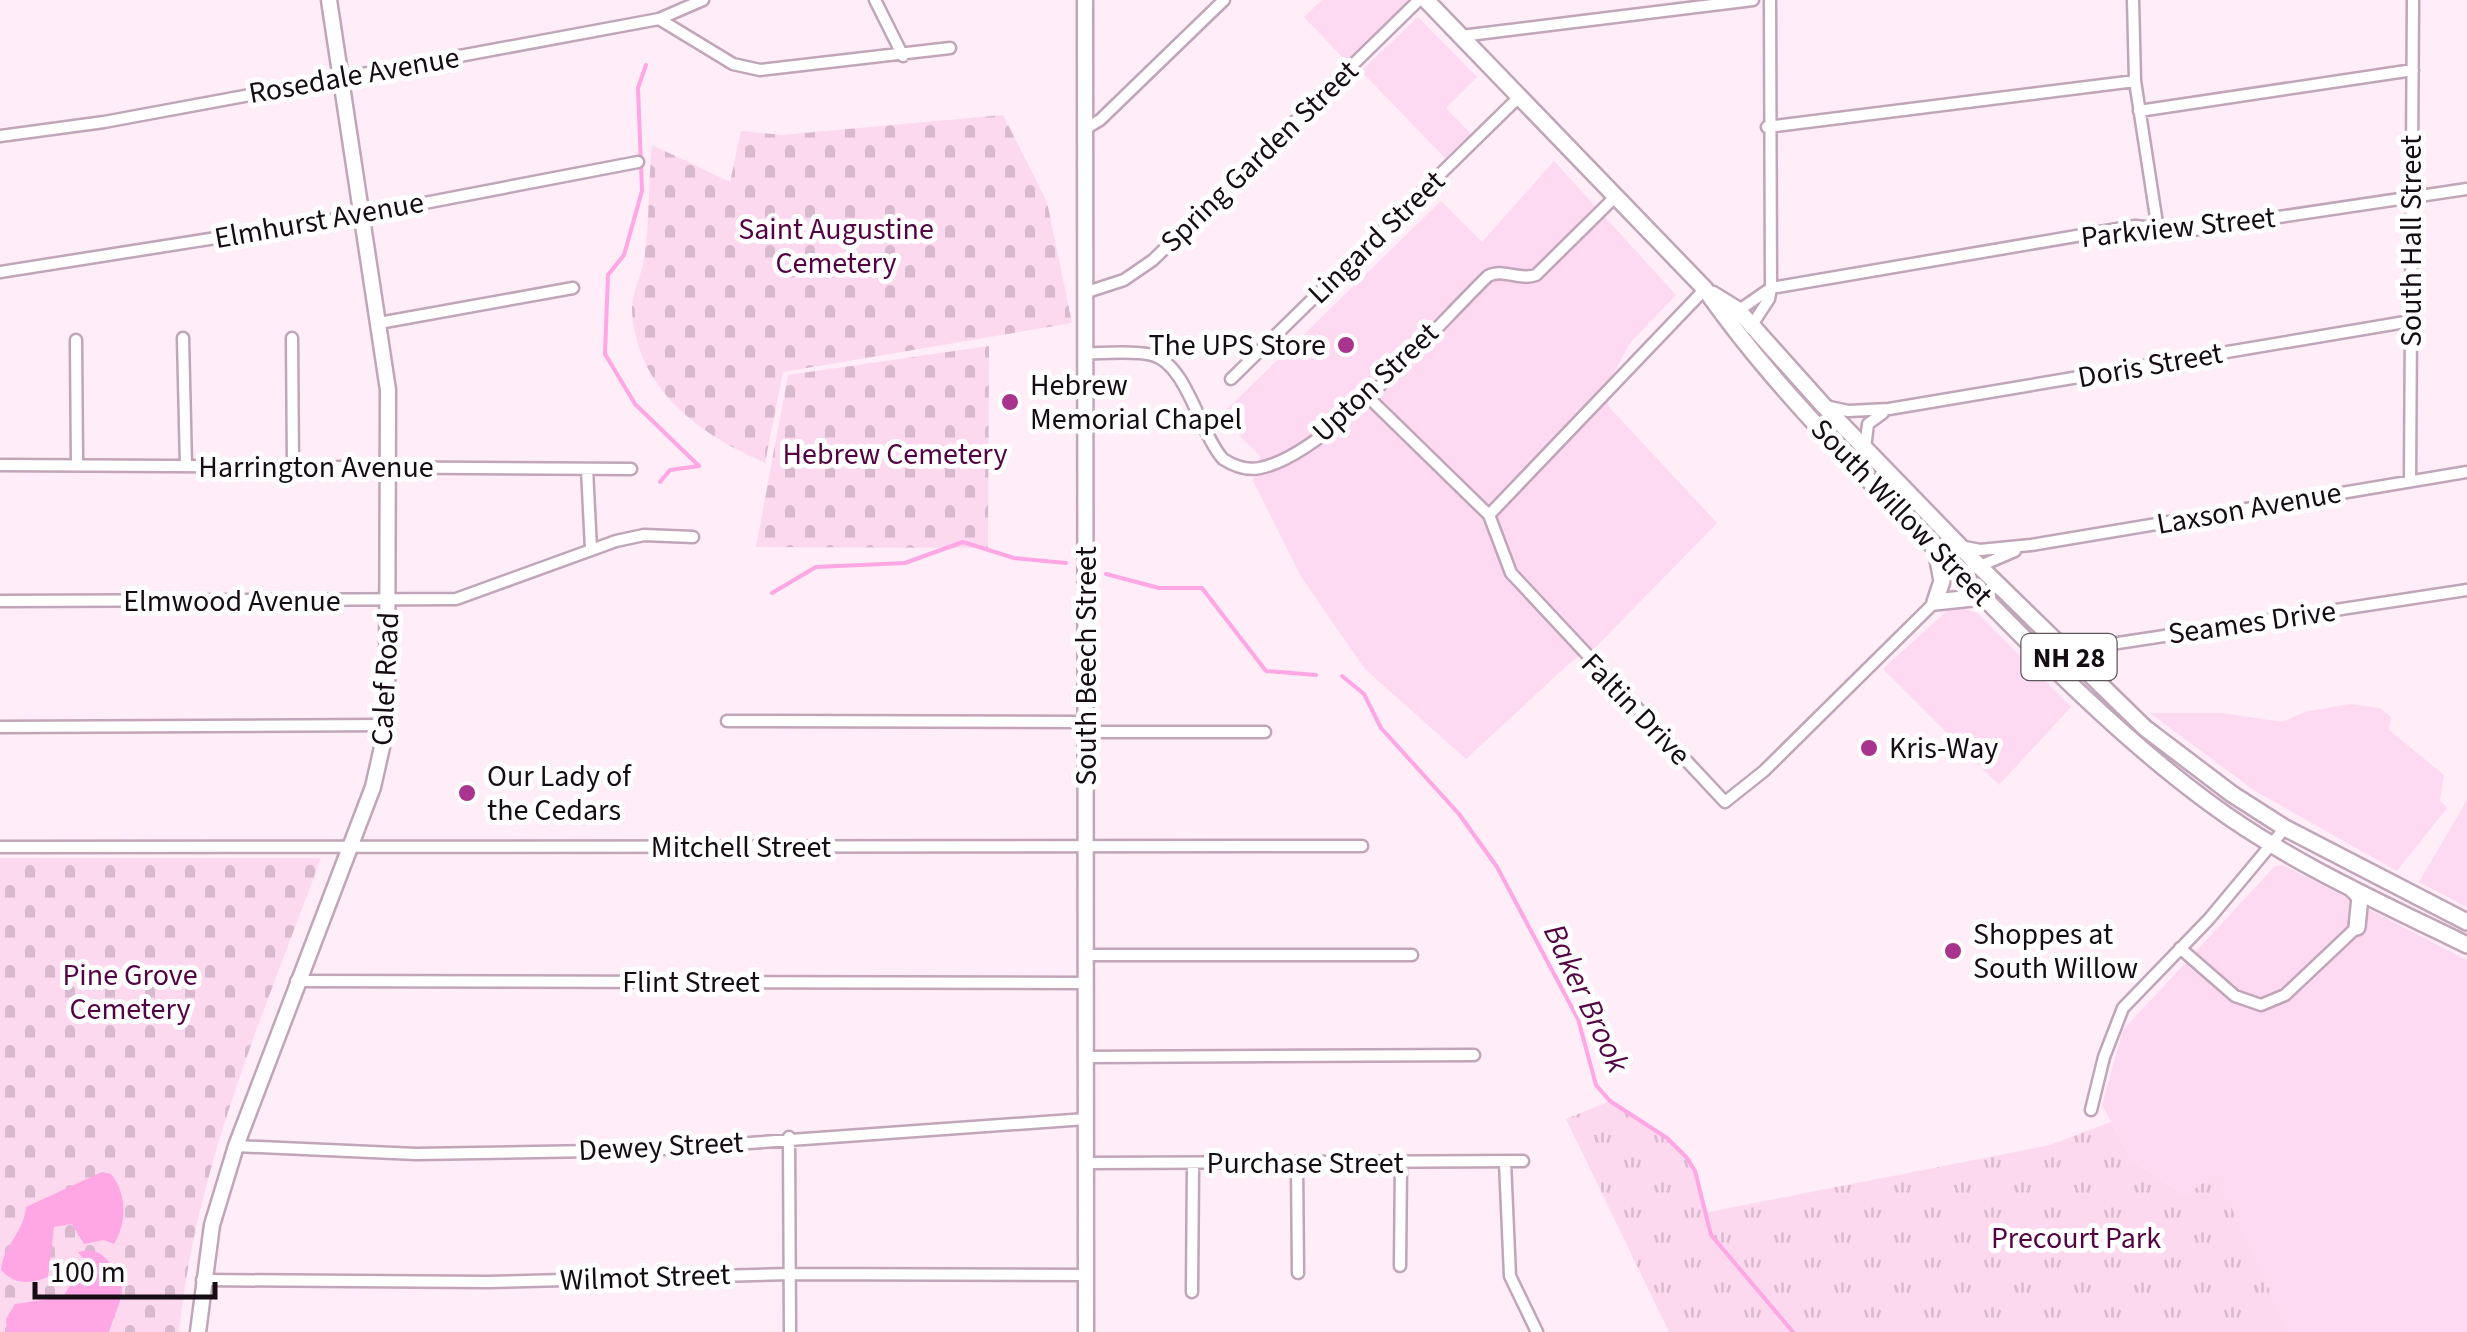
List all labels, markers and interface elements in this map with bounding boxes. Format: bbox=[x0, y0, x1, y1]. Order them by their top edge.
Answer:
street label: Rosedale Avenue bbox=[245, 36, 463, 115]
street label: Spring Garden Street bbox=[1151, 50, 1368, 262]
street label: South Hall Street bbox=[2390, 135, 2433, 347]
street label: Lingard Street bbox=[1298, 161, 1455, 314]
street label: Elmhurst Avenue bbox=[211, 181, 427, 260]
street label: Parkview Street bbox=[2079, 196, 2277, 259]
park label: Saint Augustine Cemetery bbox=[738, 208, 934, 285]
street label: Upton Street bbox=[1303, 312, 1448, 452]
place label: The UPS Store bbox=[1148, 324, 1326, 367]
street label: Doris Street bbox=[2074, 332, 2226, 399]
marker: The UPS Store bbox=[1335, 334, 1357, 356]
place label: Hebrew Memorial Chapel bbox=[1030, 364, 1242, 441]
marker: Hebrew Memorial Chapel bbox=[999, 391, 1021, 413]
street label: South Willow Street bbox=[1801, 409, 2003, 616]
park label: Hebrew Cemetery bbox=[783, 433, 1008, 476]
street label: Harrington Avenue bbox=[198, 446, 434, 489]
street label: Laxson Avenue bbox=[2153, 471, 2345, 546]
street label: South Beech Street bbox=[1065, 546, 1108, 786]
street label: Elmwood Avenue bbox=[123, 580, 341, 623]
street label: Seames Drive bbox=[2165, 589, 2339, 656]
street label: Calef Road bbox=[361, 611, 410, 747]
road number: NH 28 bbox=[2022, 634, 2116, 680]
street label: Faltin Drive bbox=[1571, 644, 1700, 775]
place label: Kris-Way bbox=[1889, 727, 1998, 770]
marker: Kris-Way bbox=[1858, 737, 1880, 759]
place label: Our Lady of the Cedars bbox=[487, 755, 632, 832]
marker: Our Lady of the Cedars bbox=[456, 782, 478, 804]
street label: Mitchell Street bbox=[651, 826, 831, 869]
place label: Shoppes at South Willow bbox=[1973, 913, 2138, 990]
water label: Baker Brook bbox=[1532, 916, 1641, 1081]
marker: Shoppes at South Willow bbox=[1942, 940, 1964, 962]
park label: Pine Grove Cemetery bbox=[62, 954, 198, 1031]
street label: Flint Street bbox=[622, 961, 760, 1004]
street label: Dewey Street bbox=[577, 1121, 745, 1172]
street label: Purchase Street bbox=[1206, 1142, 1404, 1185]
park label: Precourt Park bbox=[1991, 1217, 2161, 1260]
scale bar bbox=[35, 1237, 215, 1299]
text: 100 m bbox=[50, 1251, 126, 1294]
street label: Wilmot Street bbox=[559, 1253, 731, 1302]

